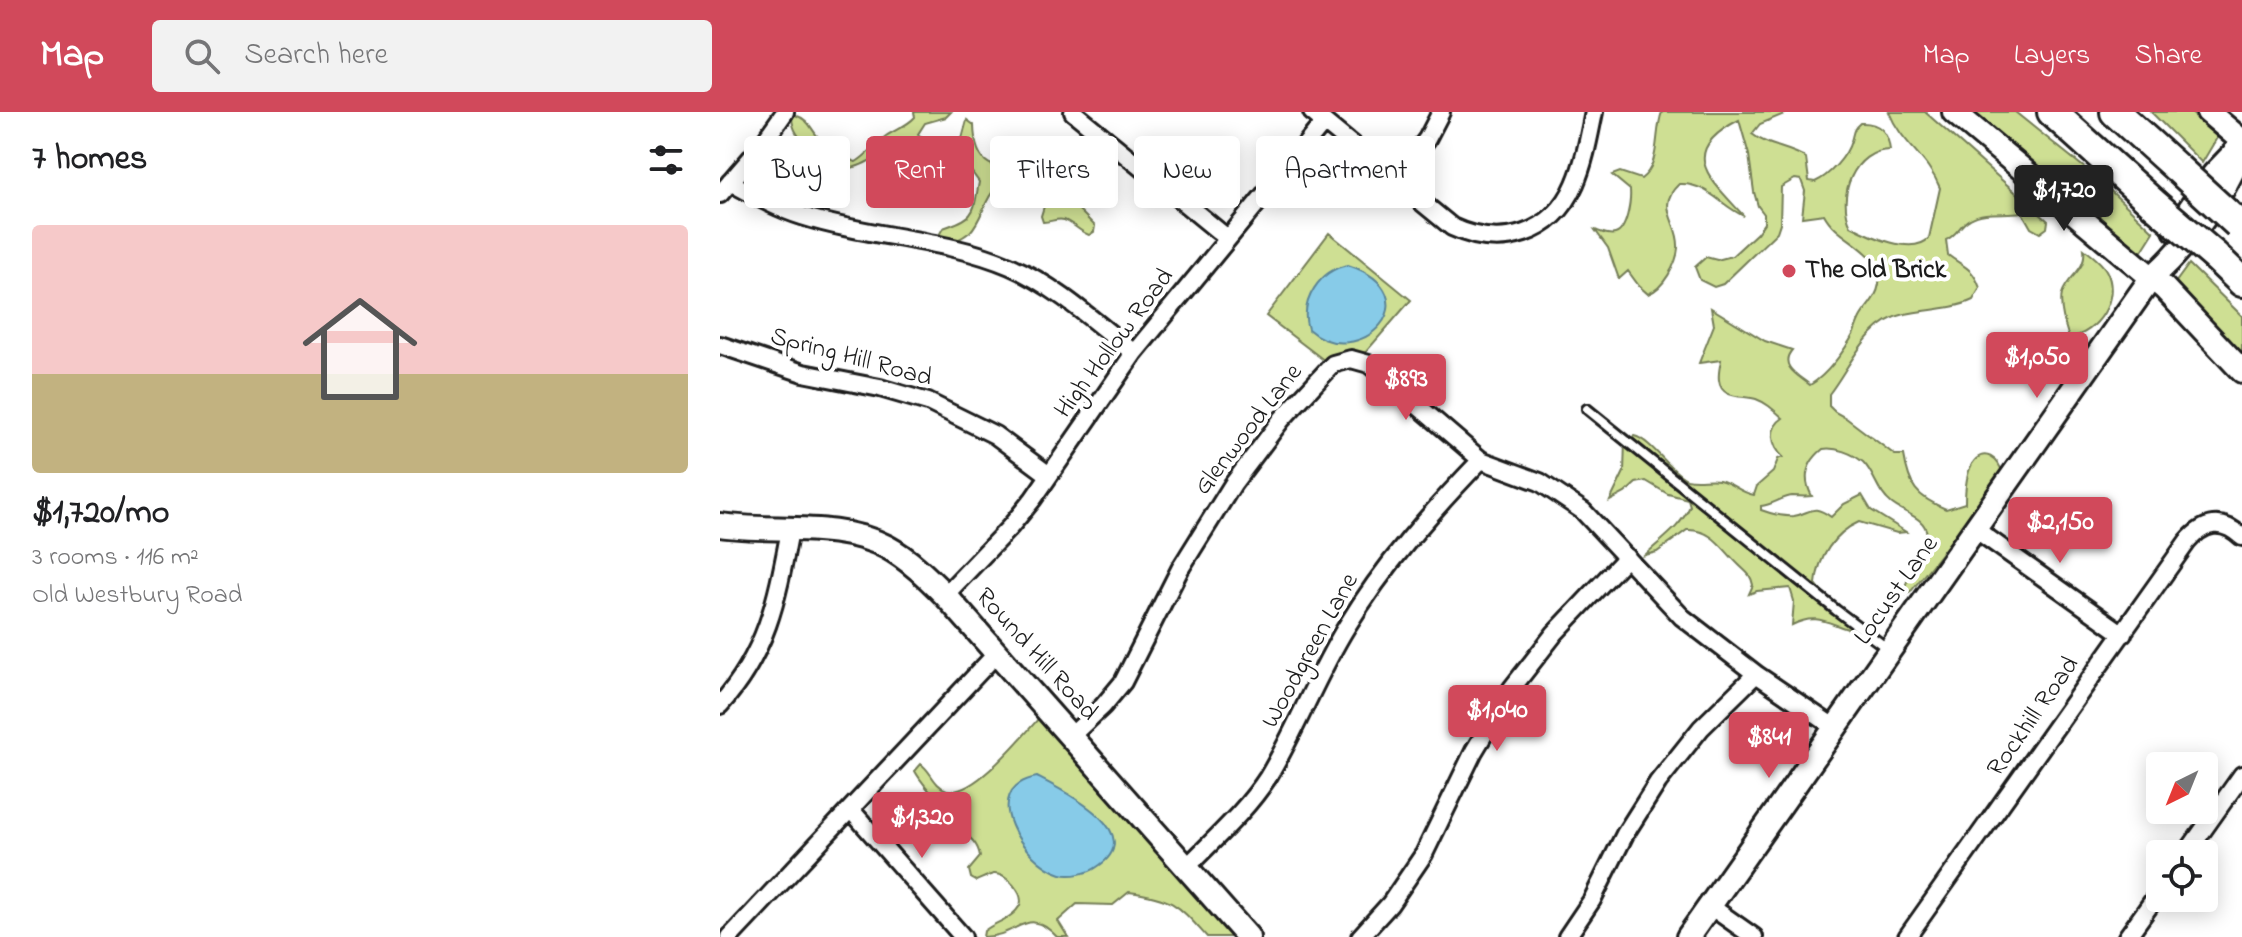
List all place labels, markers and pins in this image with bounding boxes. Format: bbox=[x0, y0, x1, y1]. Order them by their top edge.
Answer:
pin: $1,720 bbox=[1999, 165, 2129, 233]
place label: The Old Brick bbox=[1805, 252, 1947, 290]
marker: The Old Brick bbox=[1780, 262, 1798, 280]
pin: $1,050 bbox=[1972, 332, 2102, 400]
pin: $893 bbox=[1359, 354, 1453, 422]
pin: $2,150 bbox=[1995, 497, 2125, 565]
pin: $1,040 bbox=[1432, 685, 1562, 753]
pin: $841 bbox=[1722, 712, 1816, 780]
pin: $1,320 bbox=[857, 792, 987, 860]

